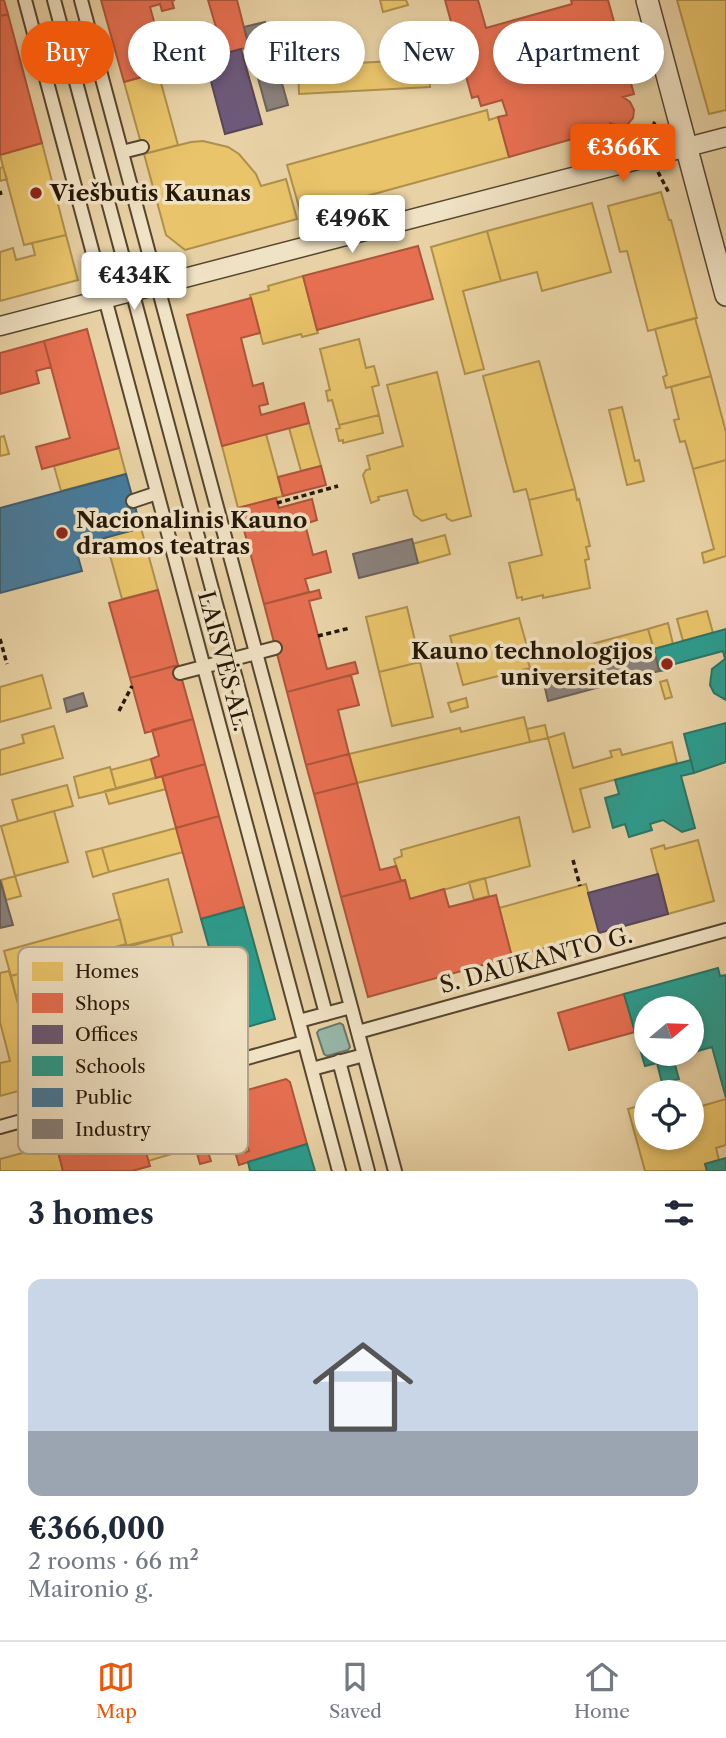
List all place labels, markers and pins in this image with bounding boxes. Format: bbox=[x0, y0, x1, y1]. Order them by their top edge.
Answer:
pin: €366K bbox=[574, 124, 672, 184]
place label: Viešbutis Kaunas bbox=[49, 179, 251, 207]
marker: Viešbutis Kaunas bbox=[28, 185, 44, 201]
pin: €496K bbox=[303, 196, 401, 255]
pin: €434K bbox=[85, 252, 183, 312]
place label: Nacionalinis Kauno dramos teatras bbox=[76, 506, 307, 560]
marker: Nacionalinis Kauno dramos teatras bbox=[54, 525, 70, 541]
place label: Kauno technologijos universitetas bbox=[411, 637, 653, 691]
marker: Kauno technologijos universitetas bbox=[659, 656, 675, 672]

